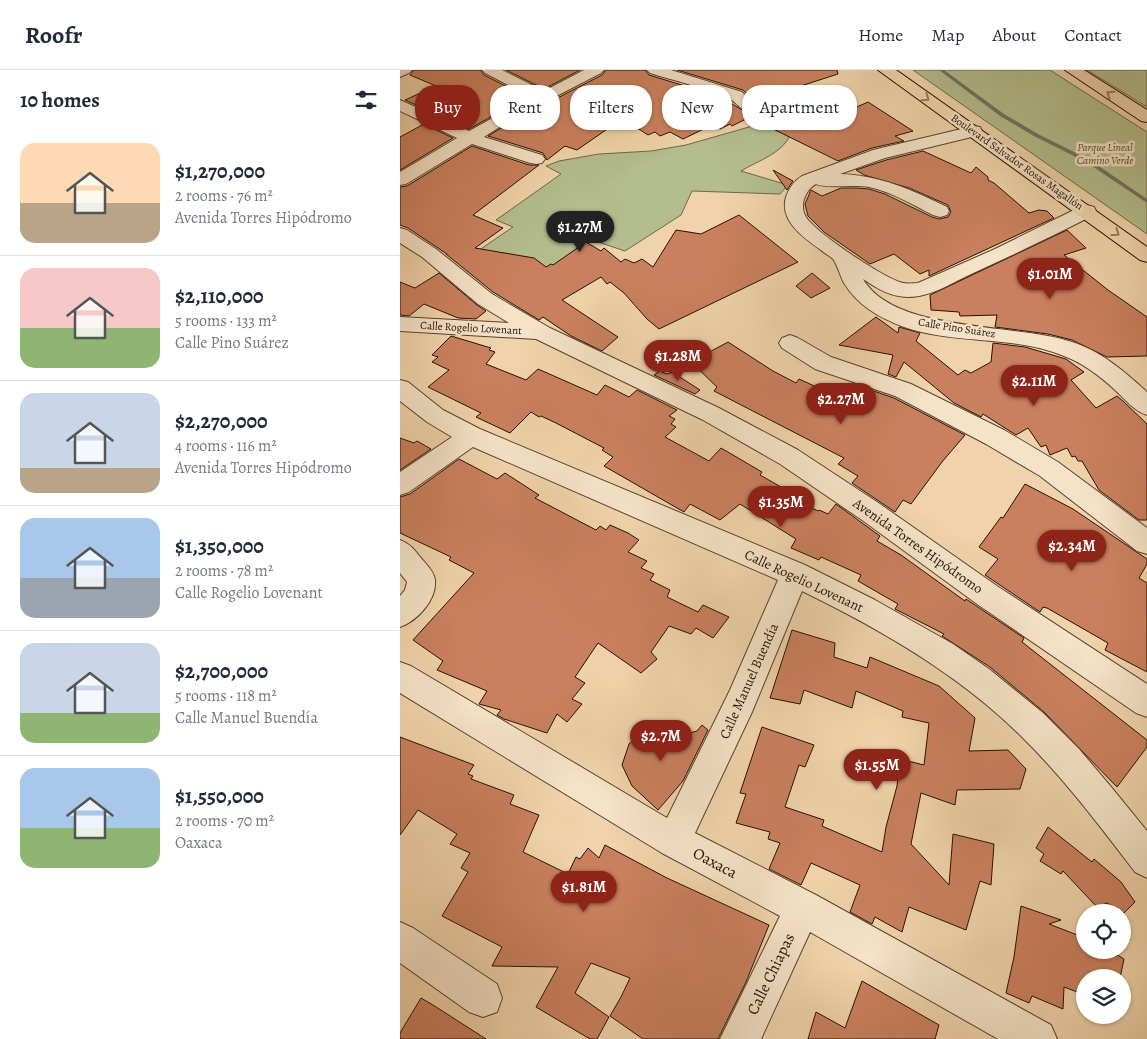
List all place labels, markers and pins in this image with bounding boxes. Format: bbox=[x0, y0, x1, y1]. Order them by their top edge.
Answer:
pin: $1.27M bbox=[539, 210, 621, 253]
pin: $1.01M bbox=[1009, 258, 1091, 300]
pin: $1.28M bbox=[637, 340, 719, 382]
pin: $2.11M bbox=[993, 364, 1075, 407]
pin: $2.27M bbox=[800, 382, 882, 425]
pin: $1.35M bbox=[740, 486, 822, 528]
pin: $2.34M bbox=[1031, 530, 1113, 572]
pin: $2.7M bbox=[626, 720, 696, 762]
pin: $1.55M bbox=[836, 748, 918, 791]
pin: $1.81M bbox=[543, 870, 625, 913]

